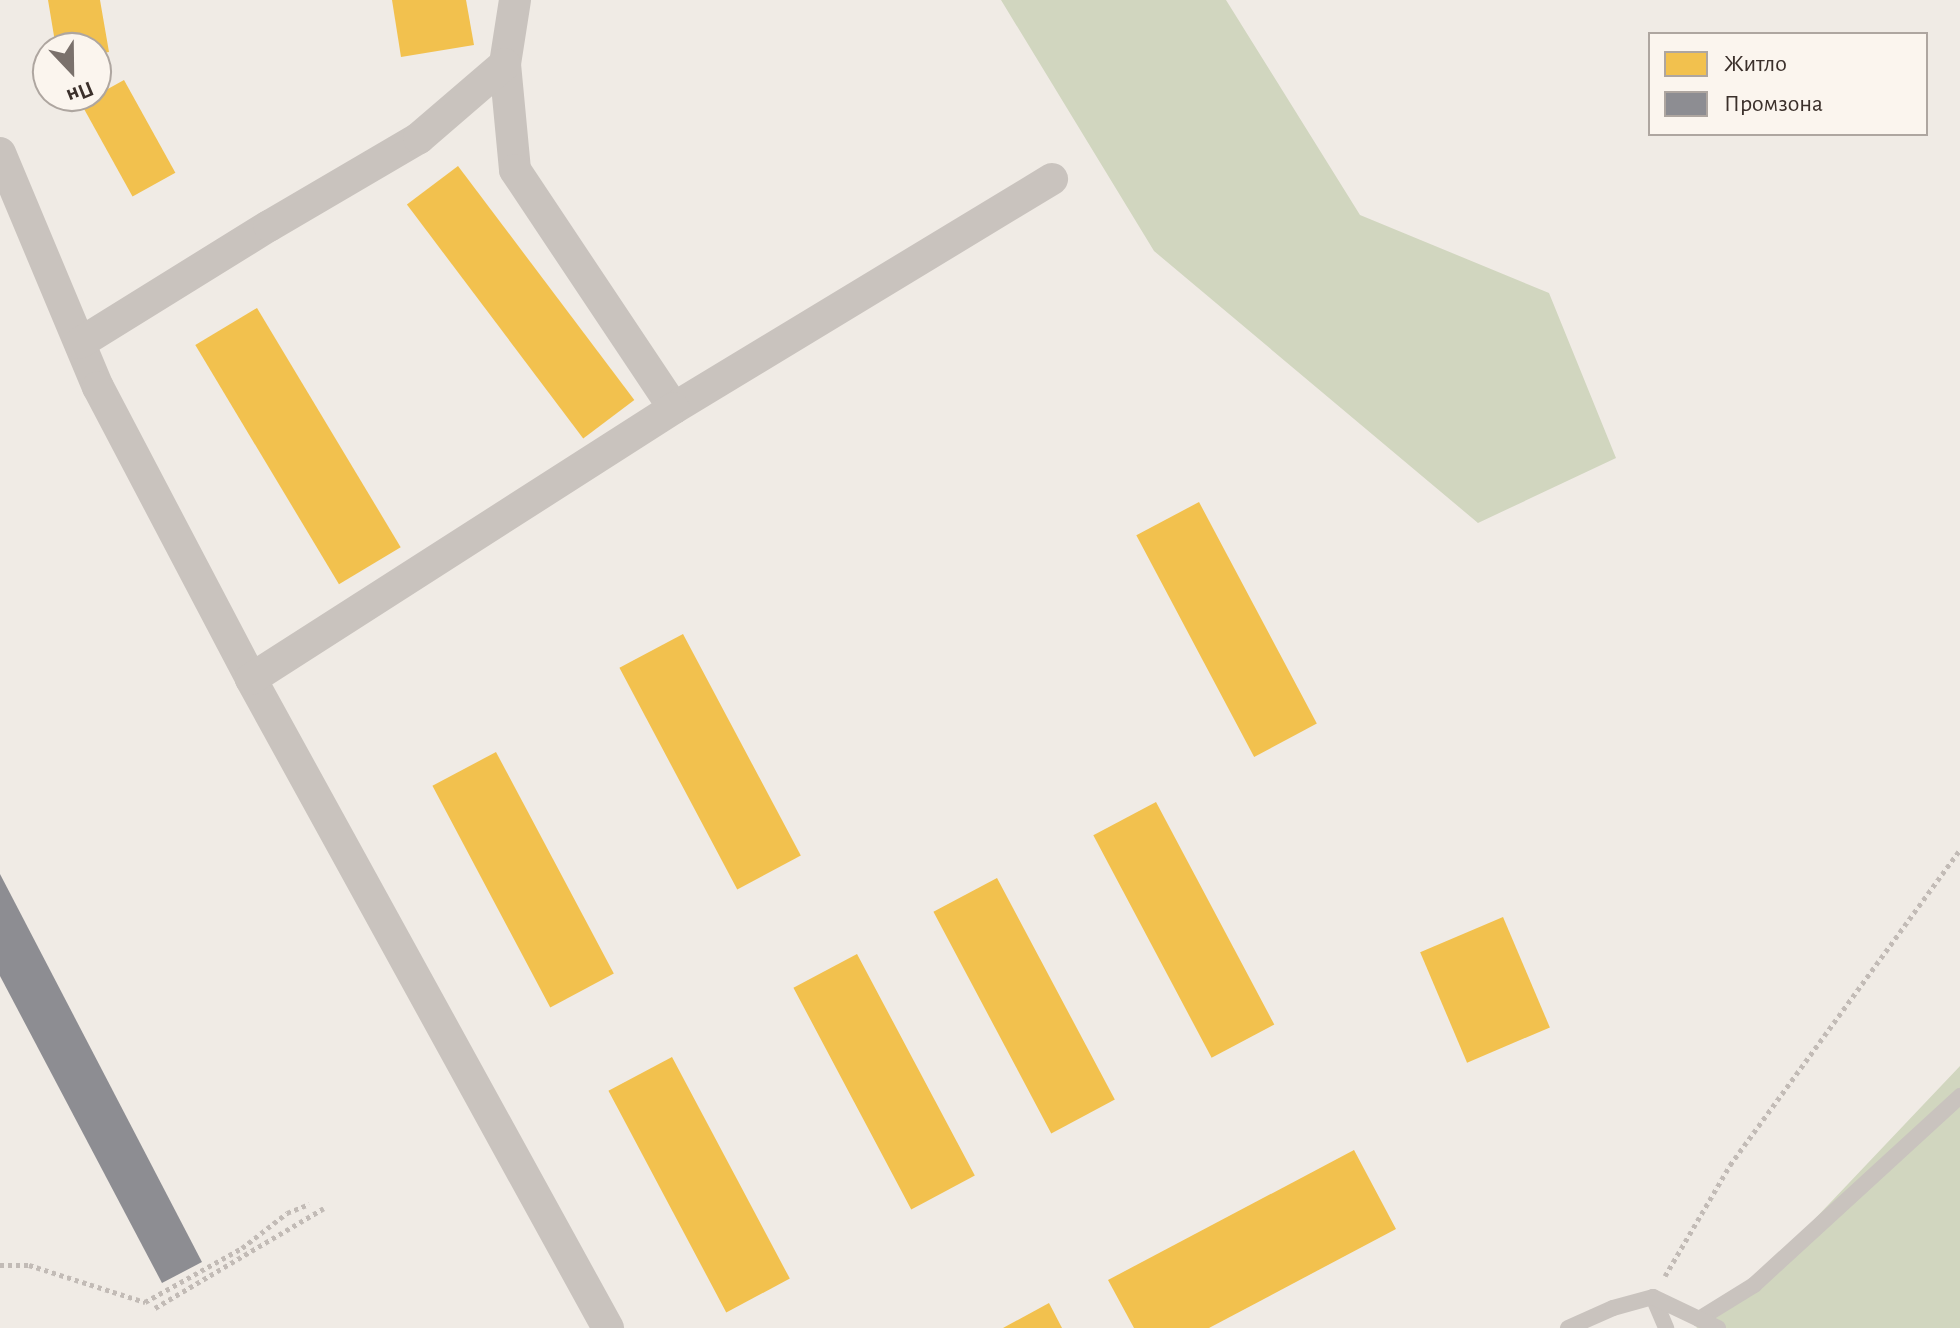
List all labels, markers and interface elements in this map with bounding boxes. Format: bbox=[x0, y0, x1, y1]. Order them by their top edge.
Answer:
north arrow bbox=[32, 32, 112, 112]
legend bbox=[1648, 32, 1928, 136]
text: Житло bbox=[1724, 52, 1787, 76]
text: Пн bbox=[64, 77, 97, 108]
text: Промзона bbox=[1724, 92, 1823, 116]

